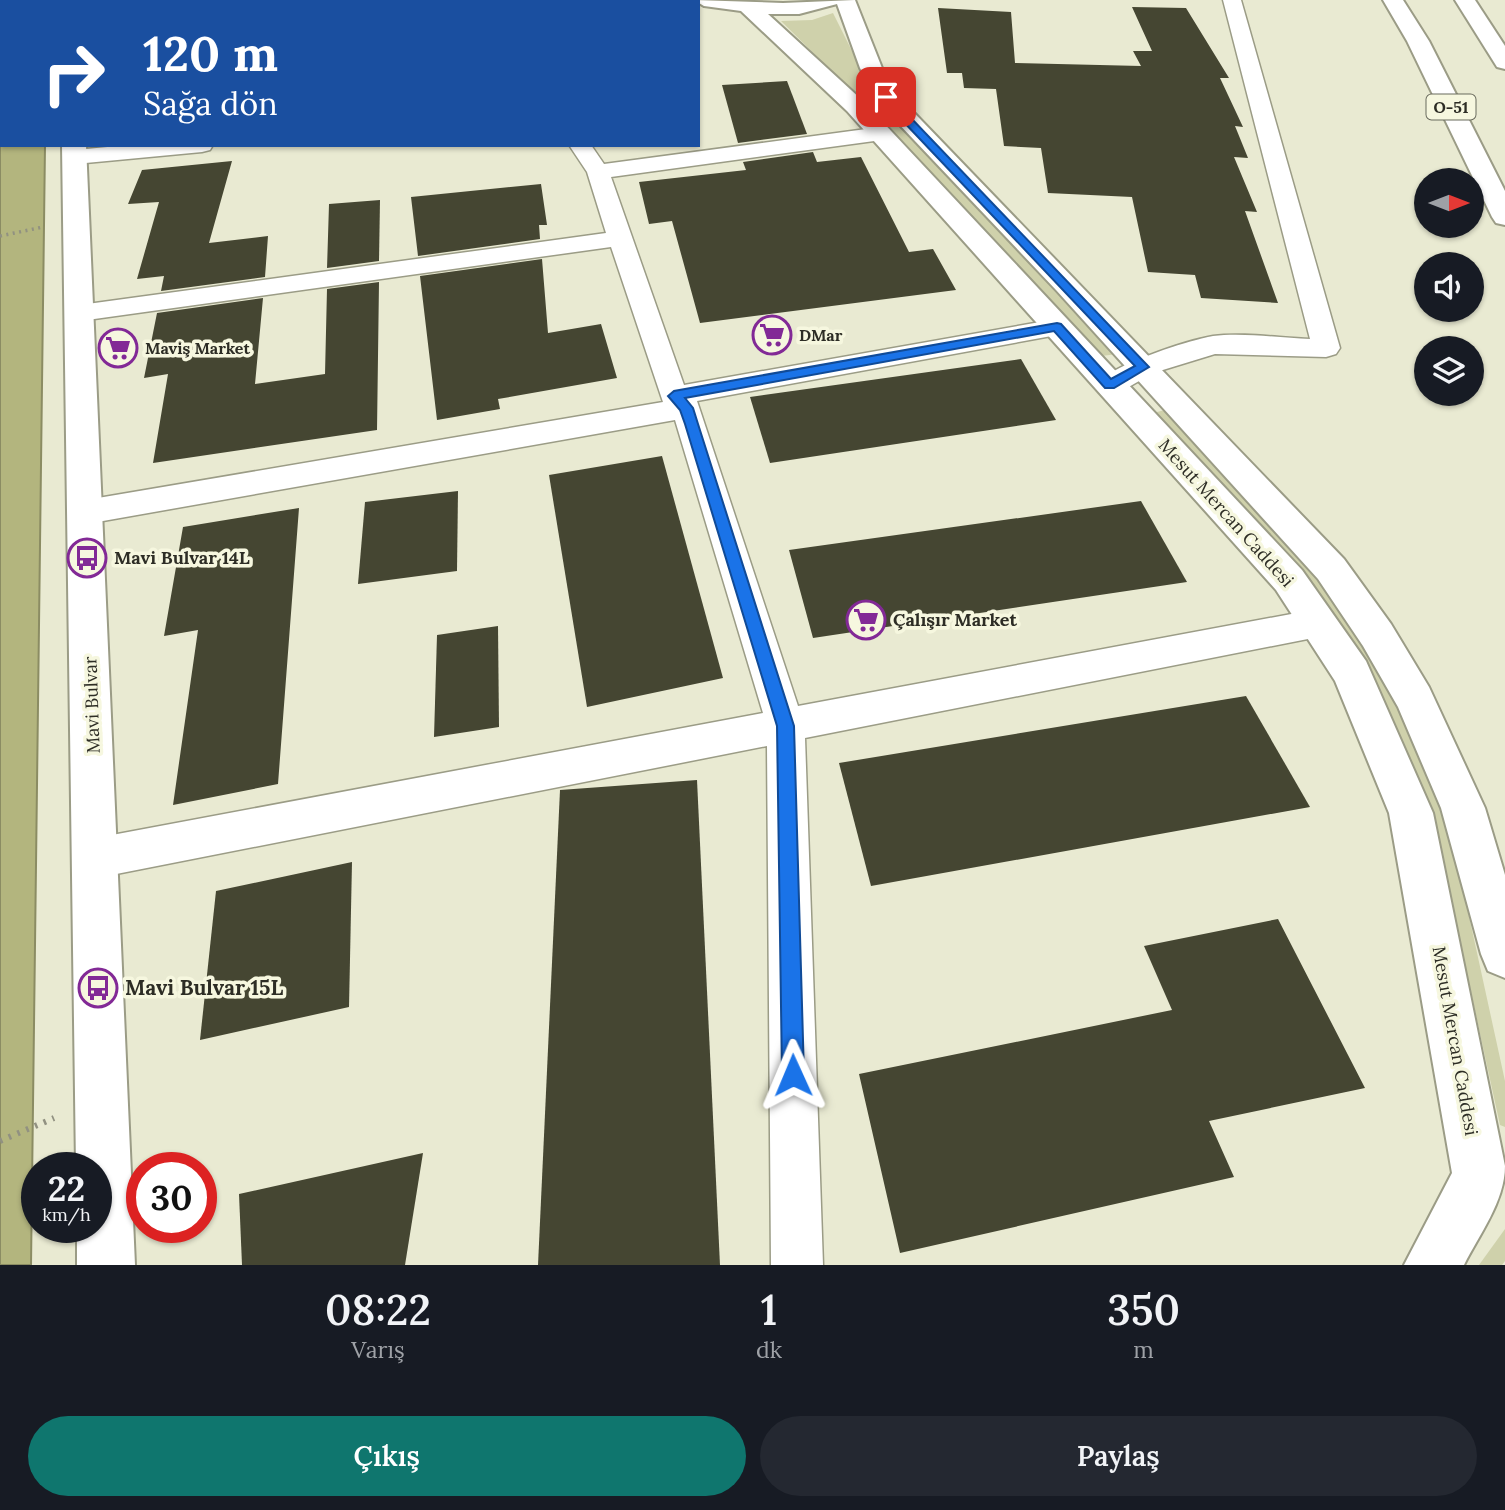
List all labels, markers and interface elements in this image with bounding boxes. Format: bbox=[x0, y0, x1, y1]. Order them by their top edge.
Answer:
text: 120 m bbox=[143, 22, 278, 84]
icon: right bbox=[28, 28, 119, 119]
pin bbox=[856, 67, 916, 127]
icon: arrive bbox=[867, 78, 905, 116]
text: Sağa dön bbox=[143, 83, 278, 124]
road number: O-51 bbox=[1426, 94, 1476, 120]
north arrow bbox=[1414, 168, 1484, 238]
map controls bbox=[1414, 168, 1484, 406]
button: sound bbox=[1414, 252, 1484, 322]
supermarket icon: DMar bbox=[751, 314, 793, 356]
place label: DMar bbox=[799, 325, 843, 345]
supermarket icon: Maviş Market bbox=[97, 327, 139, 369]
button: layers bbox=[1414, 336, 1484, 406]
place label: Maviş Market bbox=[145, 338, 250, 358]
street label: Mesut Mercan Caddesi bbox=[1154, 434, 1299, 592]
bus stop icon: Mavi Bulvar 14L bbox=[66, 537, 108, 579]
place label: Mavi Bulvar 14L bbox=[114, 546, 250, 569]
supermarket icon: Çalışır Market bbox=[845, 599, 887, 641]
place label: Çalışır Market bbox=[893, 608, 1017, 631]
street label: Mavi Bulvar bbox=[78, 656, 105, 754]
street label: Mesut Mercan Caddesi bbox=[1428, 944, 1483, 1137]
bus stop icon: Mavi Bulvar 15L bbox=[77, 967, 119, 1009]
place label: Mavi Bulvar 15L bbox=[125, 974, 283, 1001]
position arrow bbox=[756, 1038, 830, 1112]
speed limit sign: 30 bbox=[126, 1152, 217, 1243]
text: 22 bbox=[48, 1166, 85, 1211]
text: km/h bbox=[42, 1203, 91, 1226]
text: 08:22 bbox=[325, 1283, 431, 1337]
text: 1 bbox=[761, 1283, 777, 1337]
text: 350 bbox=[1107, 1283, 1180, 1337]
text: Varış bbox=[351, 1335, 405, 1364]
text: dk bbox=[756, 1335, 782, 1364]
text: m bbox=[1133, 1335, 1154, 1364]
button: Çıkış bbox=[28, 1416, 746, 1496]
button: Paylaş bbox=[760, 1416, 1477, 1496]

